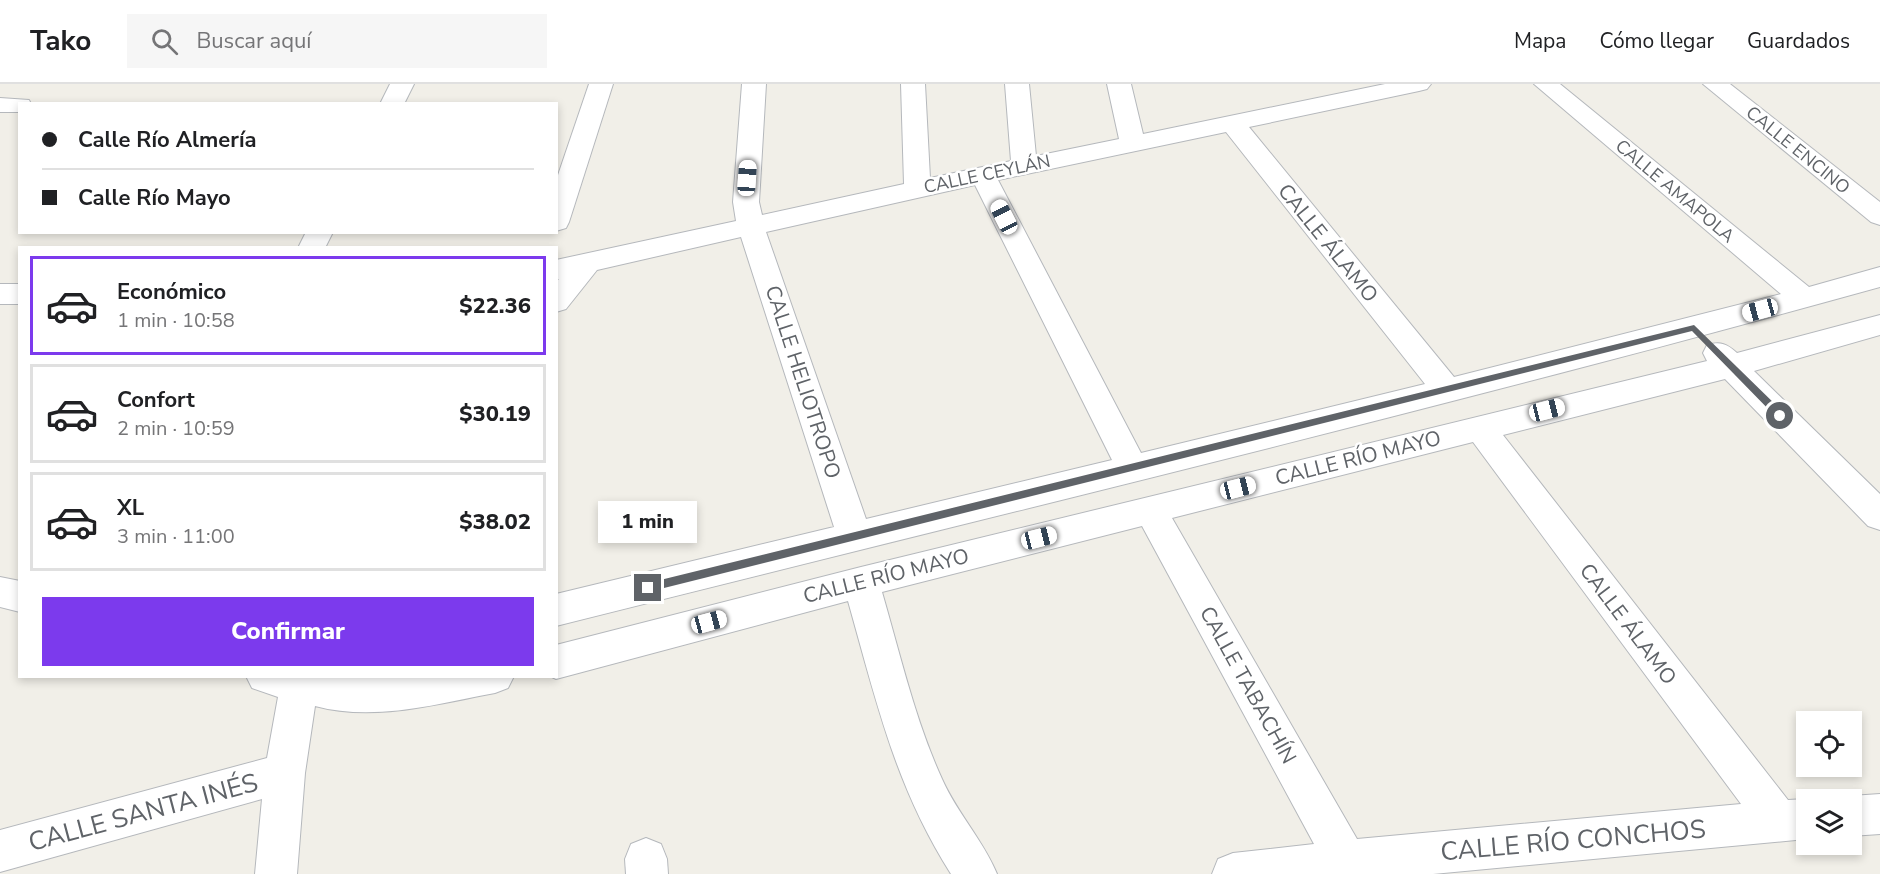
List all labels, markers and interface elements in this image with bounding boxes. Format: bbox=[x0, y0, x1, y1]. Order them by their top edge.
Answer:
search box bbox=[127, 14, 547, 68]
text: Tako bbox=[30, 22, 91, 60]
icon: search bbox=[148, 25, 181, 58]
text: Buscar aquí bbox=[196, 26, 311, 56]
text: Mapa bbox=[1514, 27, 1566, 55]
text: Cómo llegar bbox=[1599, 27, 1714, 55]
text: Guardados bbox=[1747, 27, 1850, 55]
street label: CALLE ENCINO bbox=[1741, 101, 1855, 199]
text: Calle Río Almería bbox=[78, 125, 257, 155]
street label: CALLE AMAPOLA bbox=[1610, 134, 1740, 248]
street label: CALLE CEYLÁN bbox=[921, 149, 1053, 199]
car bbox=[737, 159, 757, 197]
street label: CALLE ÁLAMO bbox=[1271, 178, 1385, 308]
text: Calle Río Mayo bbox=[78, 183, 231, 213]
car bbox=[988, 197, 1020, 237]
text: Económico bbox=[117, 277, 226, 307]
icon: car bbox=[45, 279, 99, 333]
street label: CALLE HELIOTROPO bbox=[759, 282, 847, 482]
text: $22.36 bbox=[459, 291, 531, 321]
car bbox=[1740, 297, 1780, 323]
text: 1 min · 10:58 bbox=[117, 307, 235, 334]
text: Confort bbox=[117, 385, 195, 415]
icon: car bbox=[45, 387, 99, 441]
car bbox=[1527, 397, 1567, 423]
text: $30.19 bbox=[459, 399, 531, 429]
route start bbox=[1766, 402, 1793, 429]
text: 2 min · 10:59 bbox=[117, 415, 235, 442]
street label: CALLE RÍO MAYO bbox=[1272, 424, 1444, 492]
car bbox=[1218, 475, 1258, 501]
text: XL bbox=[117, 493, 144, 523]
icon: car bbox=[45, 495, 99, 549]
callout: 1 min bbox=[598, 501, 698, 543]
text: $38.02 bbox=[459, 507, 531, 537]
text: 1 min bbox=[621, 508, 674, 535]
text: 3 min · 11:00 bbox=[117, 523, 235, 550]
car bbox=[1019, 525, 1059, 551]
street label: CALLE RÍO MAYO bbox=[800, 542, 972, 610]
street label: CALLE ÁLAMO bbox=[1573, 558, 1683, 690]
route end bbox=[634, 574, 661, 601]
button: Confirmar bbox=[42, 597, 534, 666]
street label: CALLE TABACHÍN bbox=[1193, 601, 1303, 769]
car bbox=[689, 609, 729, 635]
map controls bbox=[1796, 711, 1862, 855]
button: locate bbox=[1796, 711, 1862, 777]
street label: CALLE SANTA INÉS bbox=[24, 765, 262, 860]
button: layers bbox=[1796, 789, 1862, 855]
street label: CALLE RÍO CONCHOS bbox=[1439, 811, 1707, 870]

